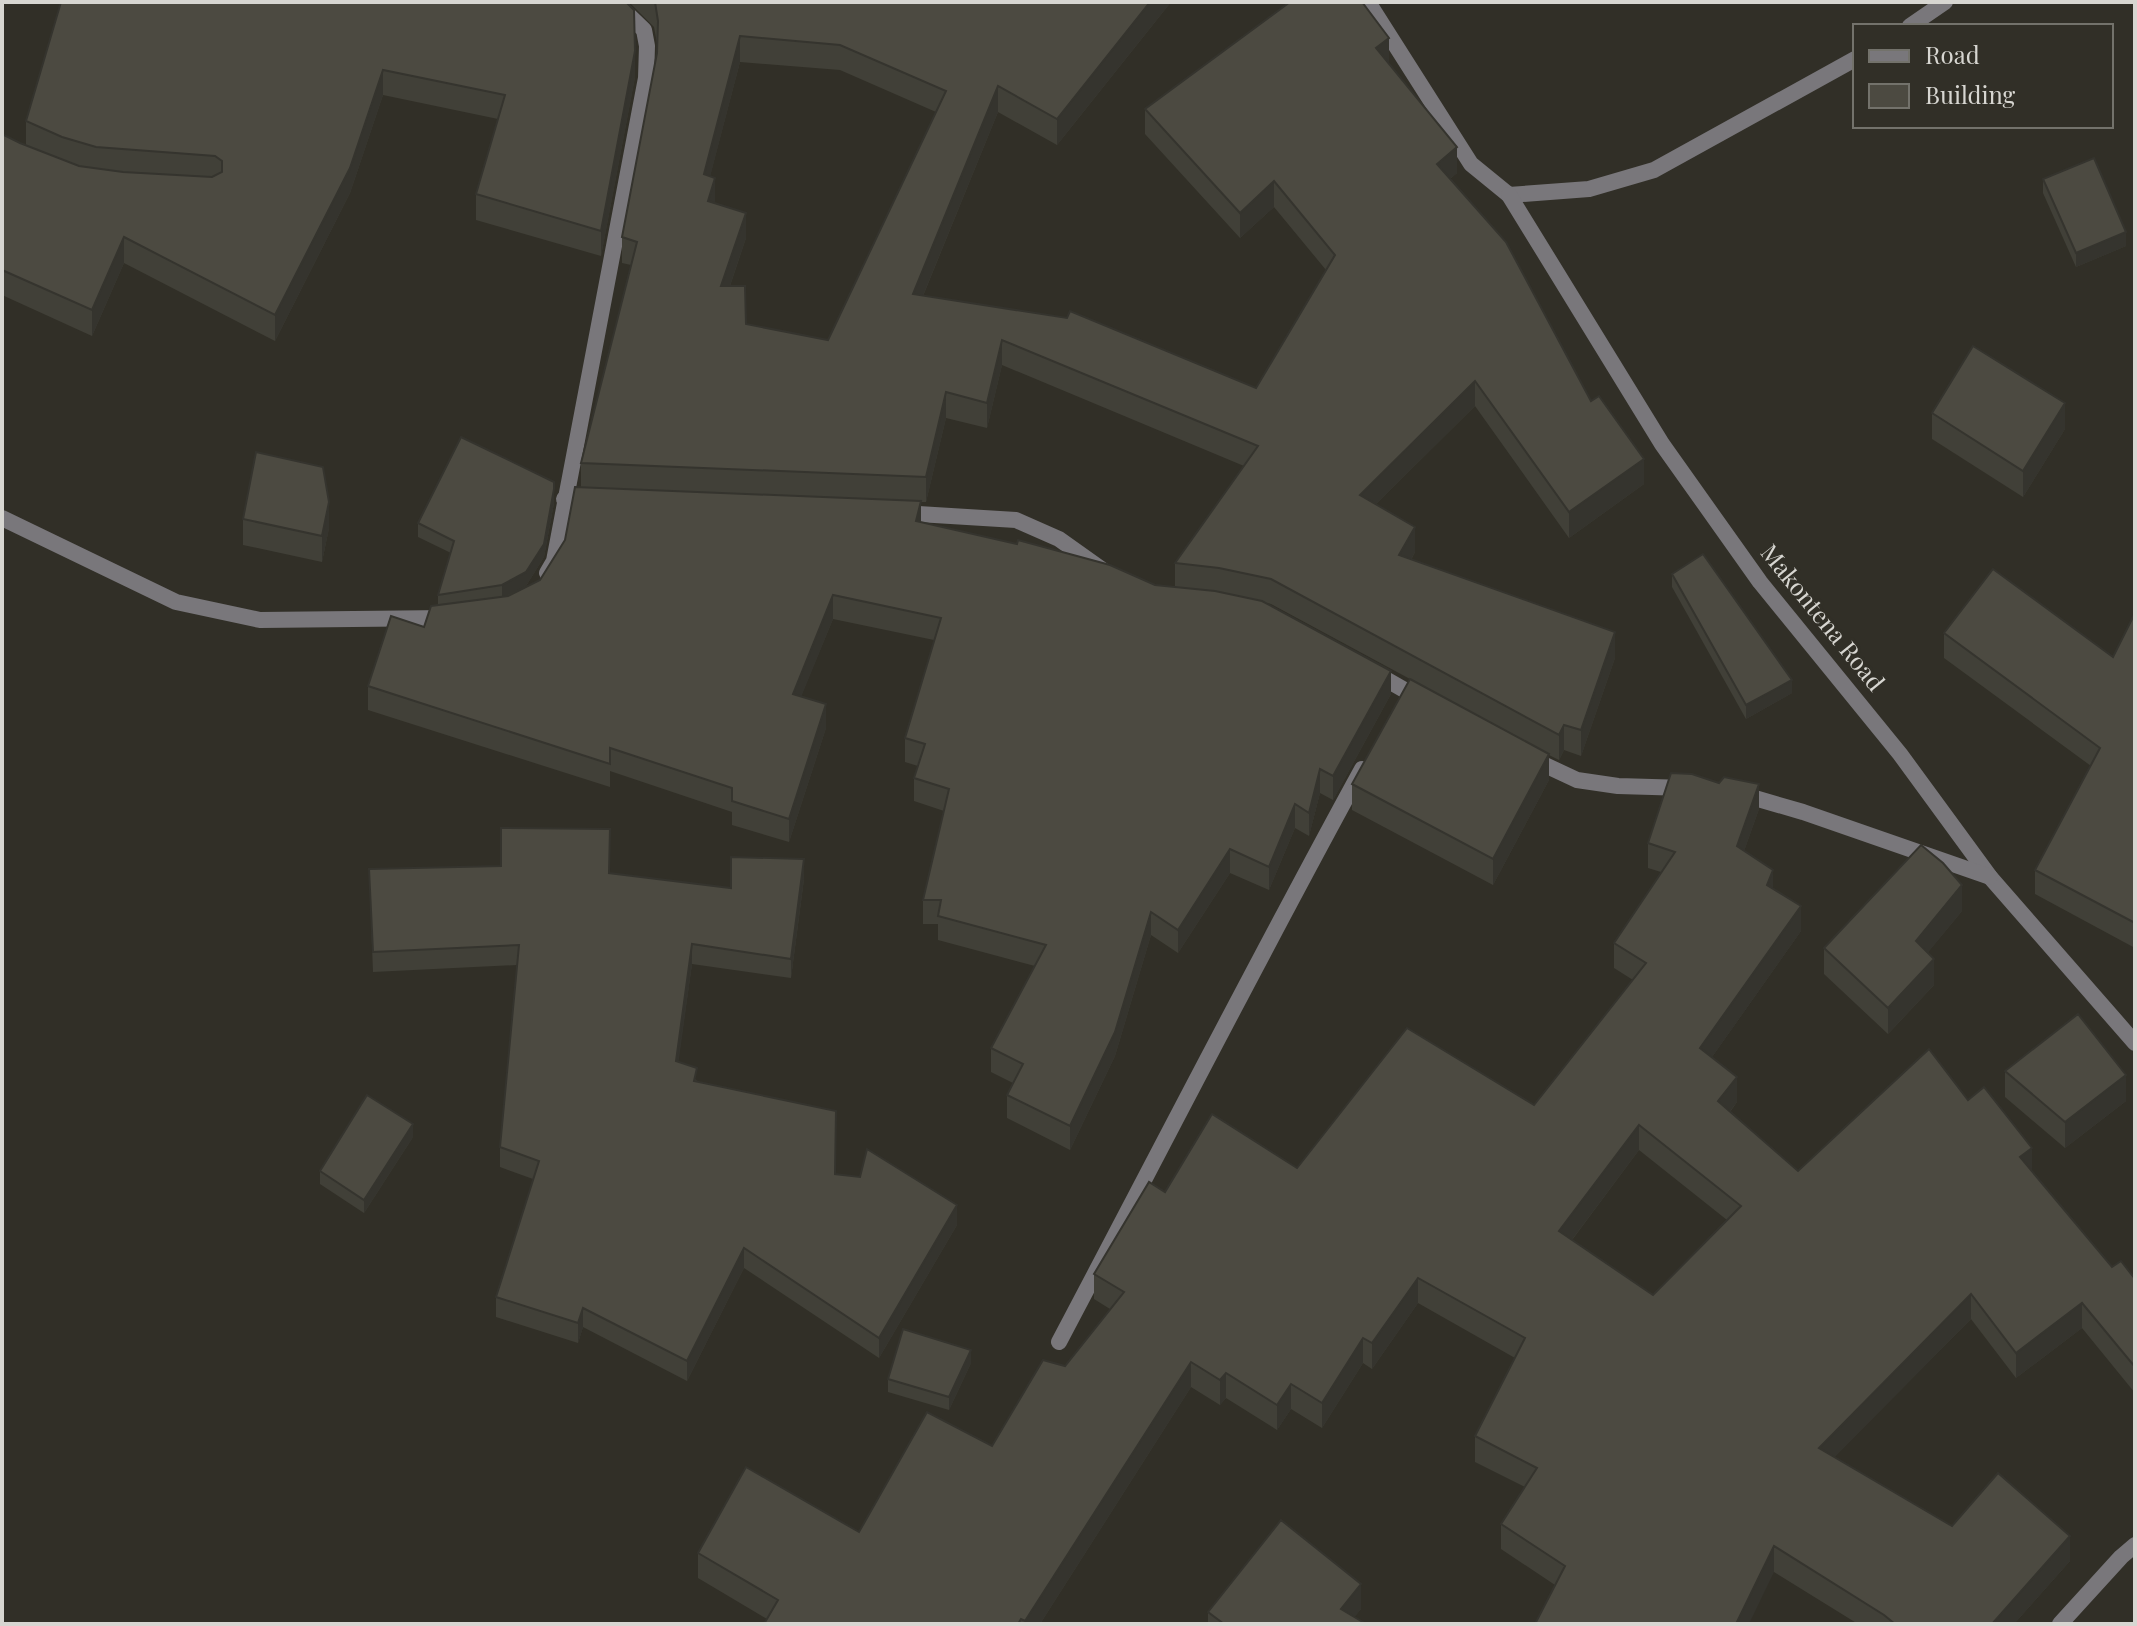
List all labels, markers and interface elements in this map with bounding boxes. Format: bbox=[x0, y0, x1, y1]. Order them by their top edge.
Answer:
legend bbox=[1853, 24, 2113, 128]
text: Road bbox=[1925, 38, 1980, 70]
text: Building bbox=[1925, 78, 2016, 110]
street label: Makontena Road bbox=[1754, 537, 1893, 697]

